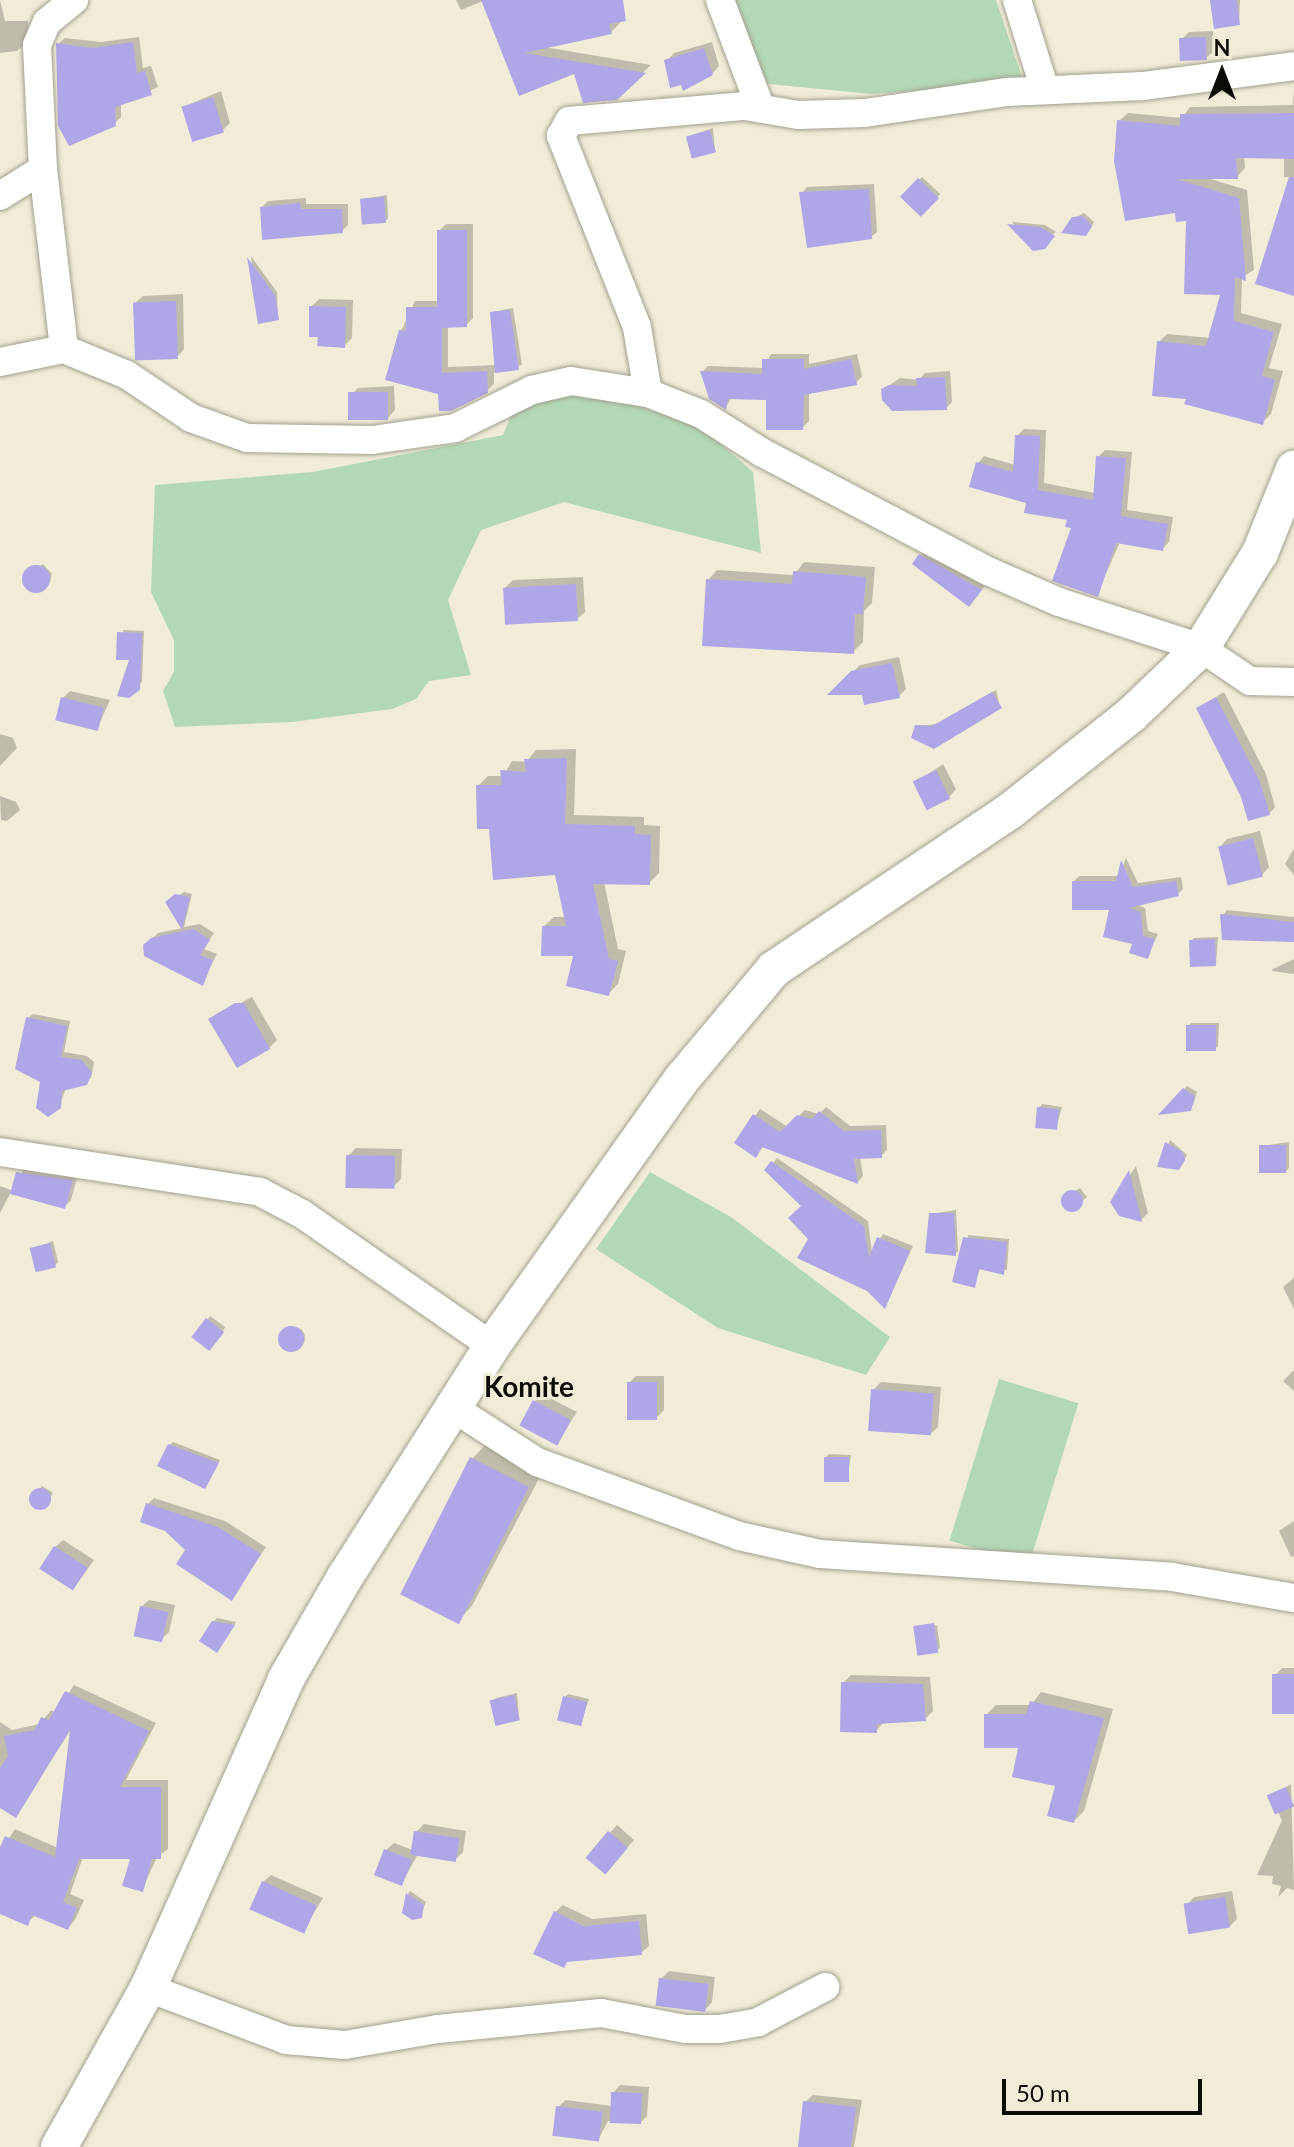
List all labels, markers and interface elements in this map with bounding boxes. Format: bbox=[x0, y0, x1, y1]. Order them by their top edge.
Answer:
north arrow bbox=[1182, 32, 1262, 112]
text: N bbox=[1214, 34, 1230, 61]
district label: Komite bbox=[484, 1369, 574, 1403]
scale bar bbox=[1006, 2063, 1206, 2113]
text: 50 m bbox=[1016, 2078, 1070, 2107]

